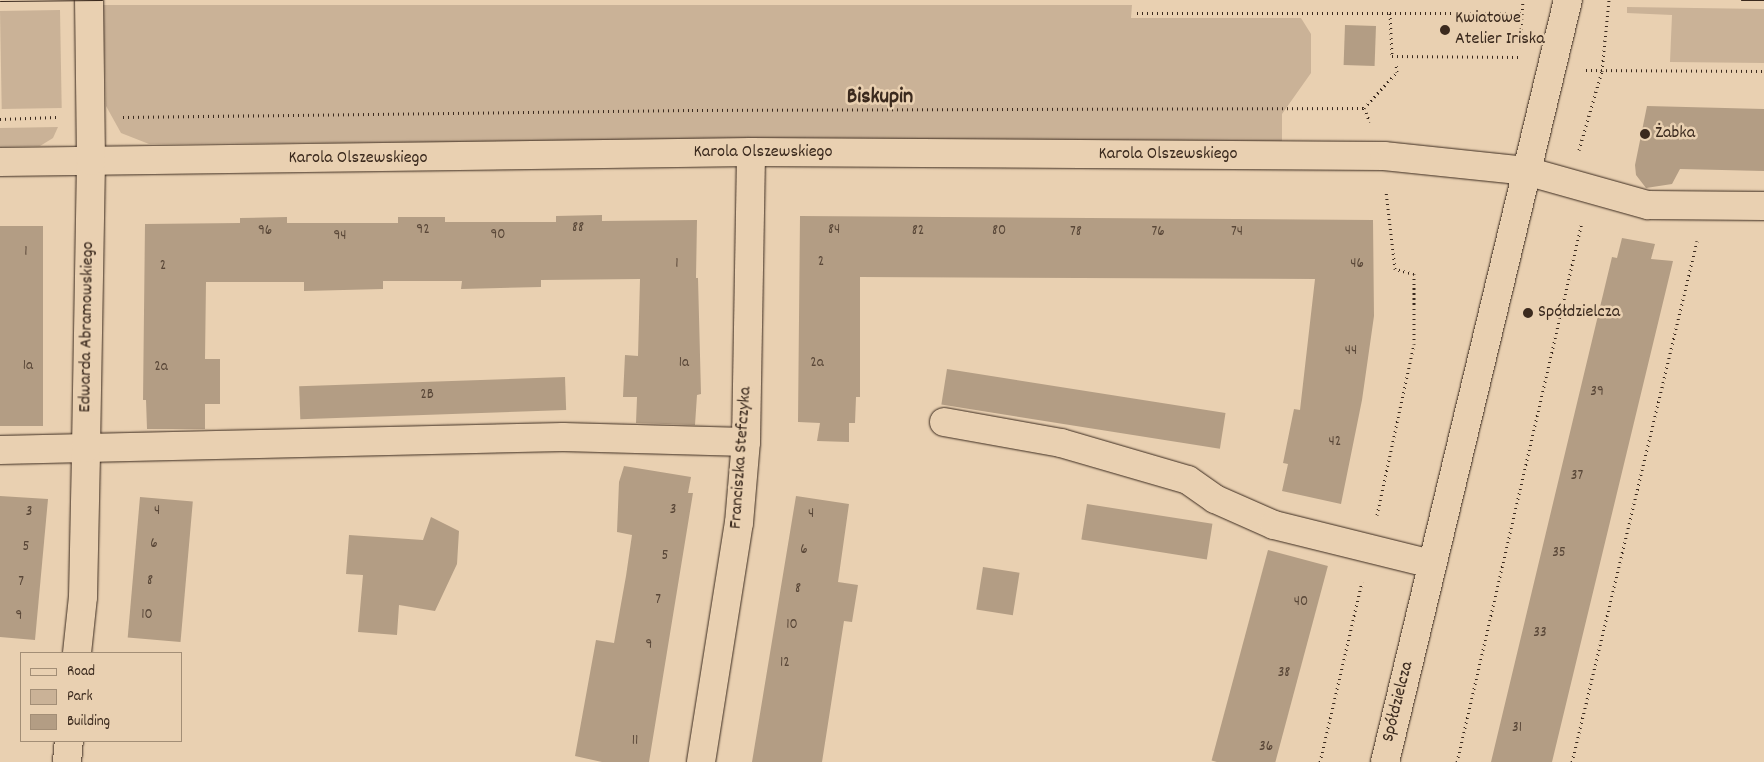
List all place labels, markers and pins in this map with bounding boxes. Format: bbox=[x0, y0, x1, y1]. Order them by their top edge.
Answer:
place label: Kwiatowe Atelier Iriska bbox=[1455, 9, 1545, 52]
marker: Kwiatowe Atelier Iriska bbox=[1439, 24, 1451, 36]
place label: Żabka bbox=[1655, 123, 1695, 145]
marker: Żabka bbox=[1639, 128, 1651, 140]
place label: Spółdzielcza bbox=[1538, 302, 1620, 324]
marker: Spółdzielcza bbox=[1522, 307, 1534, 319]

